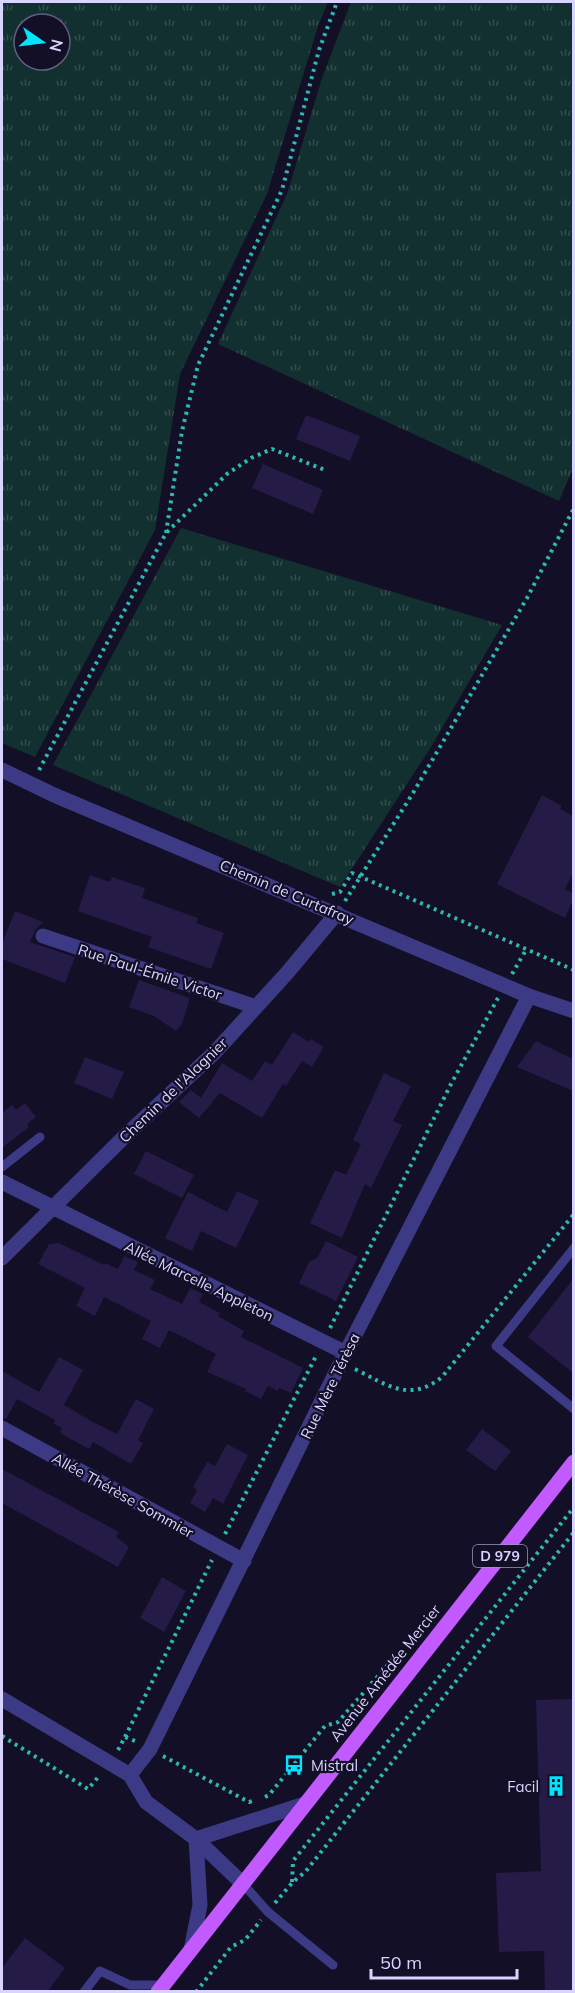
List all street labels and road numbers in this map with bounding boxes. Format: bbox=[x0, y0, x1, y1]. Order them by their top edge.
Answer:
street label: Chemin de Curtafray bbox=[217, 855, 357, 929]
street label: Rue Paul-Émile Victor bbox=[76, 940, 225, 1004]
street label: Chemin de l'Alagnier bbox=[115, 1033, 232, 1147]
street label: Allée Marcelle Appleton bbox=[121, 1237, 277, 1325]
street label: Rue Mère Térèsa bbox=[296, 1330, 364, 1442]
street label: Allée Thérèse Sommier bbox=[49, 1448, 198, 1542]
road number: D 979 bbox=[473, 1545, 527, 1567]
street label: Avenue Amédée Mercier bbox=[326, 1600, 445, 1745]

